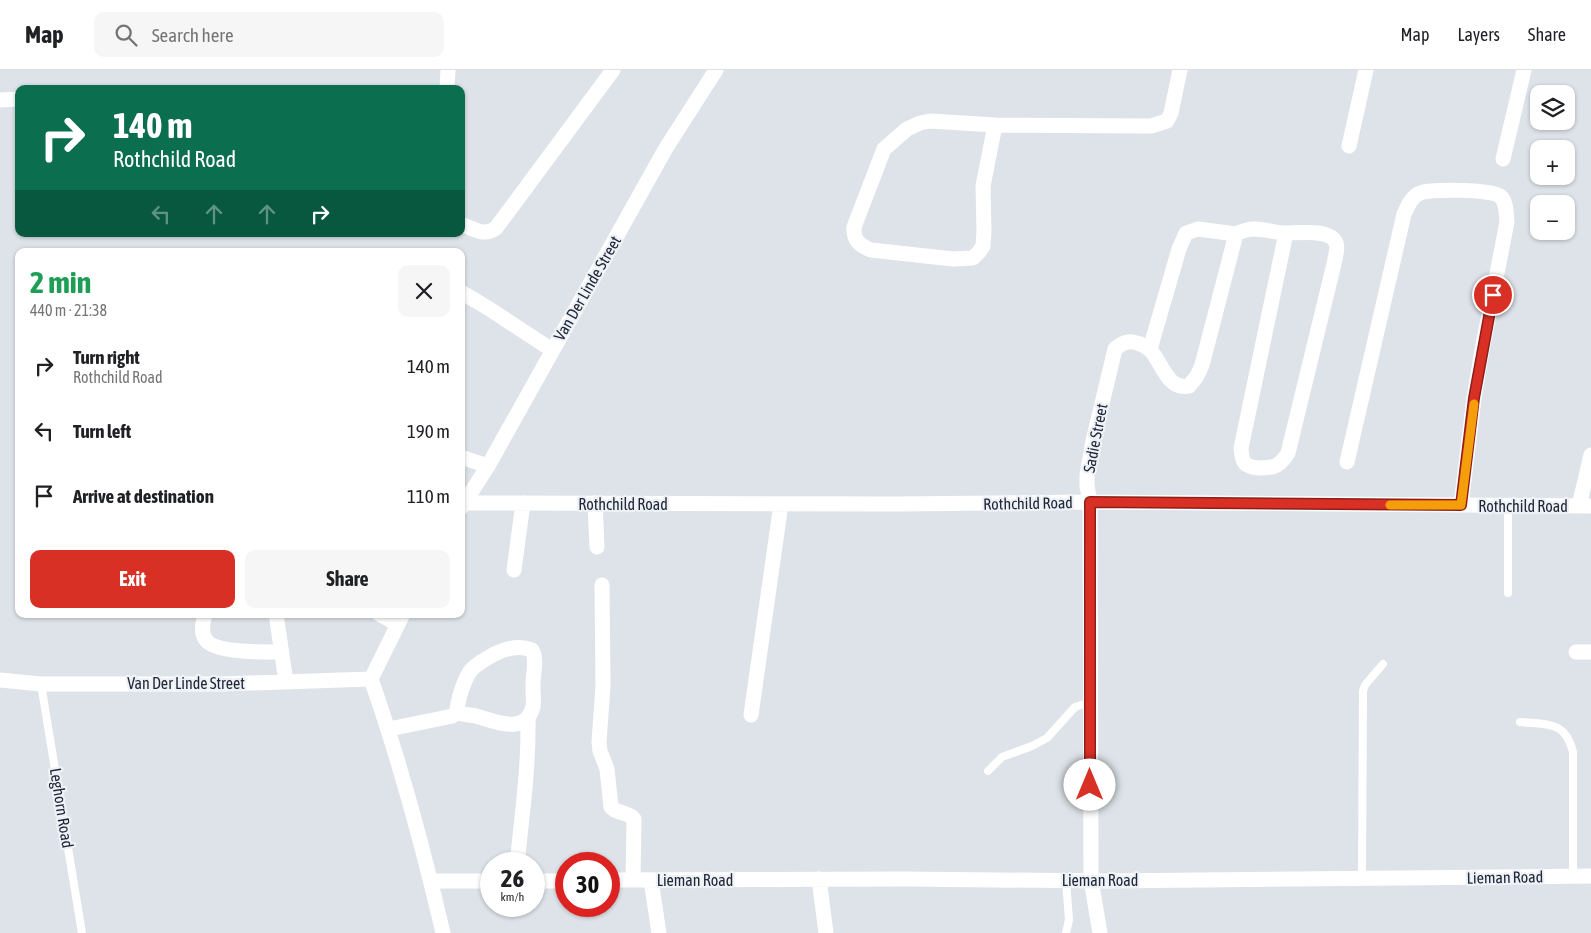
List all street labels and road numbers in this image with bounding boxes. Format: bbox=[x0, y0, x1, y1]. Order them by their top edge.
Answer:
street label: Van Der Linde Street bbox=[550, 232, 624, 343]
street label: Sadie Street bbox=[1079, 402, 1111, 474]
street label: Rothchild Road bbox=[983, 493, 1073, 513]
street label: Rothchild Road bbox=[578, 495, 668, 513]
street label: Rothchild Road bbox=[1478, 497, 1568, 515]
street label: Van Der Linde Street bbox=[127, 674, 245, 692]
street label: Leghorn Road bbox=[46, 767, 77, 849]
street label: Lieman Road bbox=[1467, 867, 1543, 887]
street label: Lieman Road bbox=[657, 871, 733, 889]
street label: Lieman Road bbox=[1062, 871, 1138, 889]

